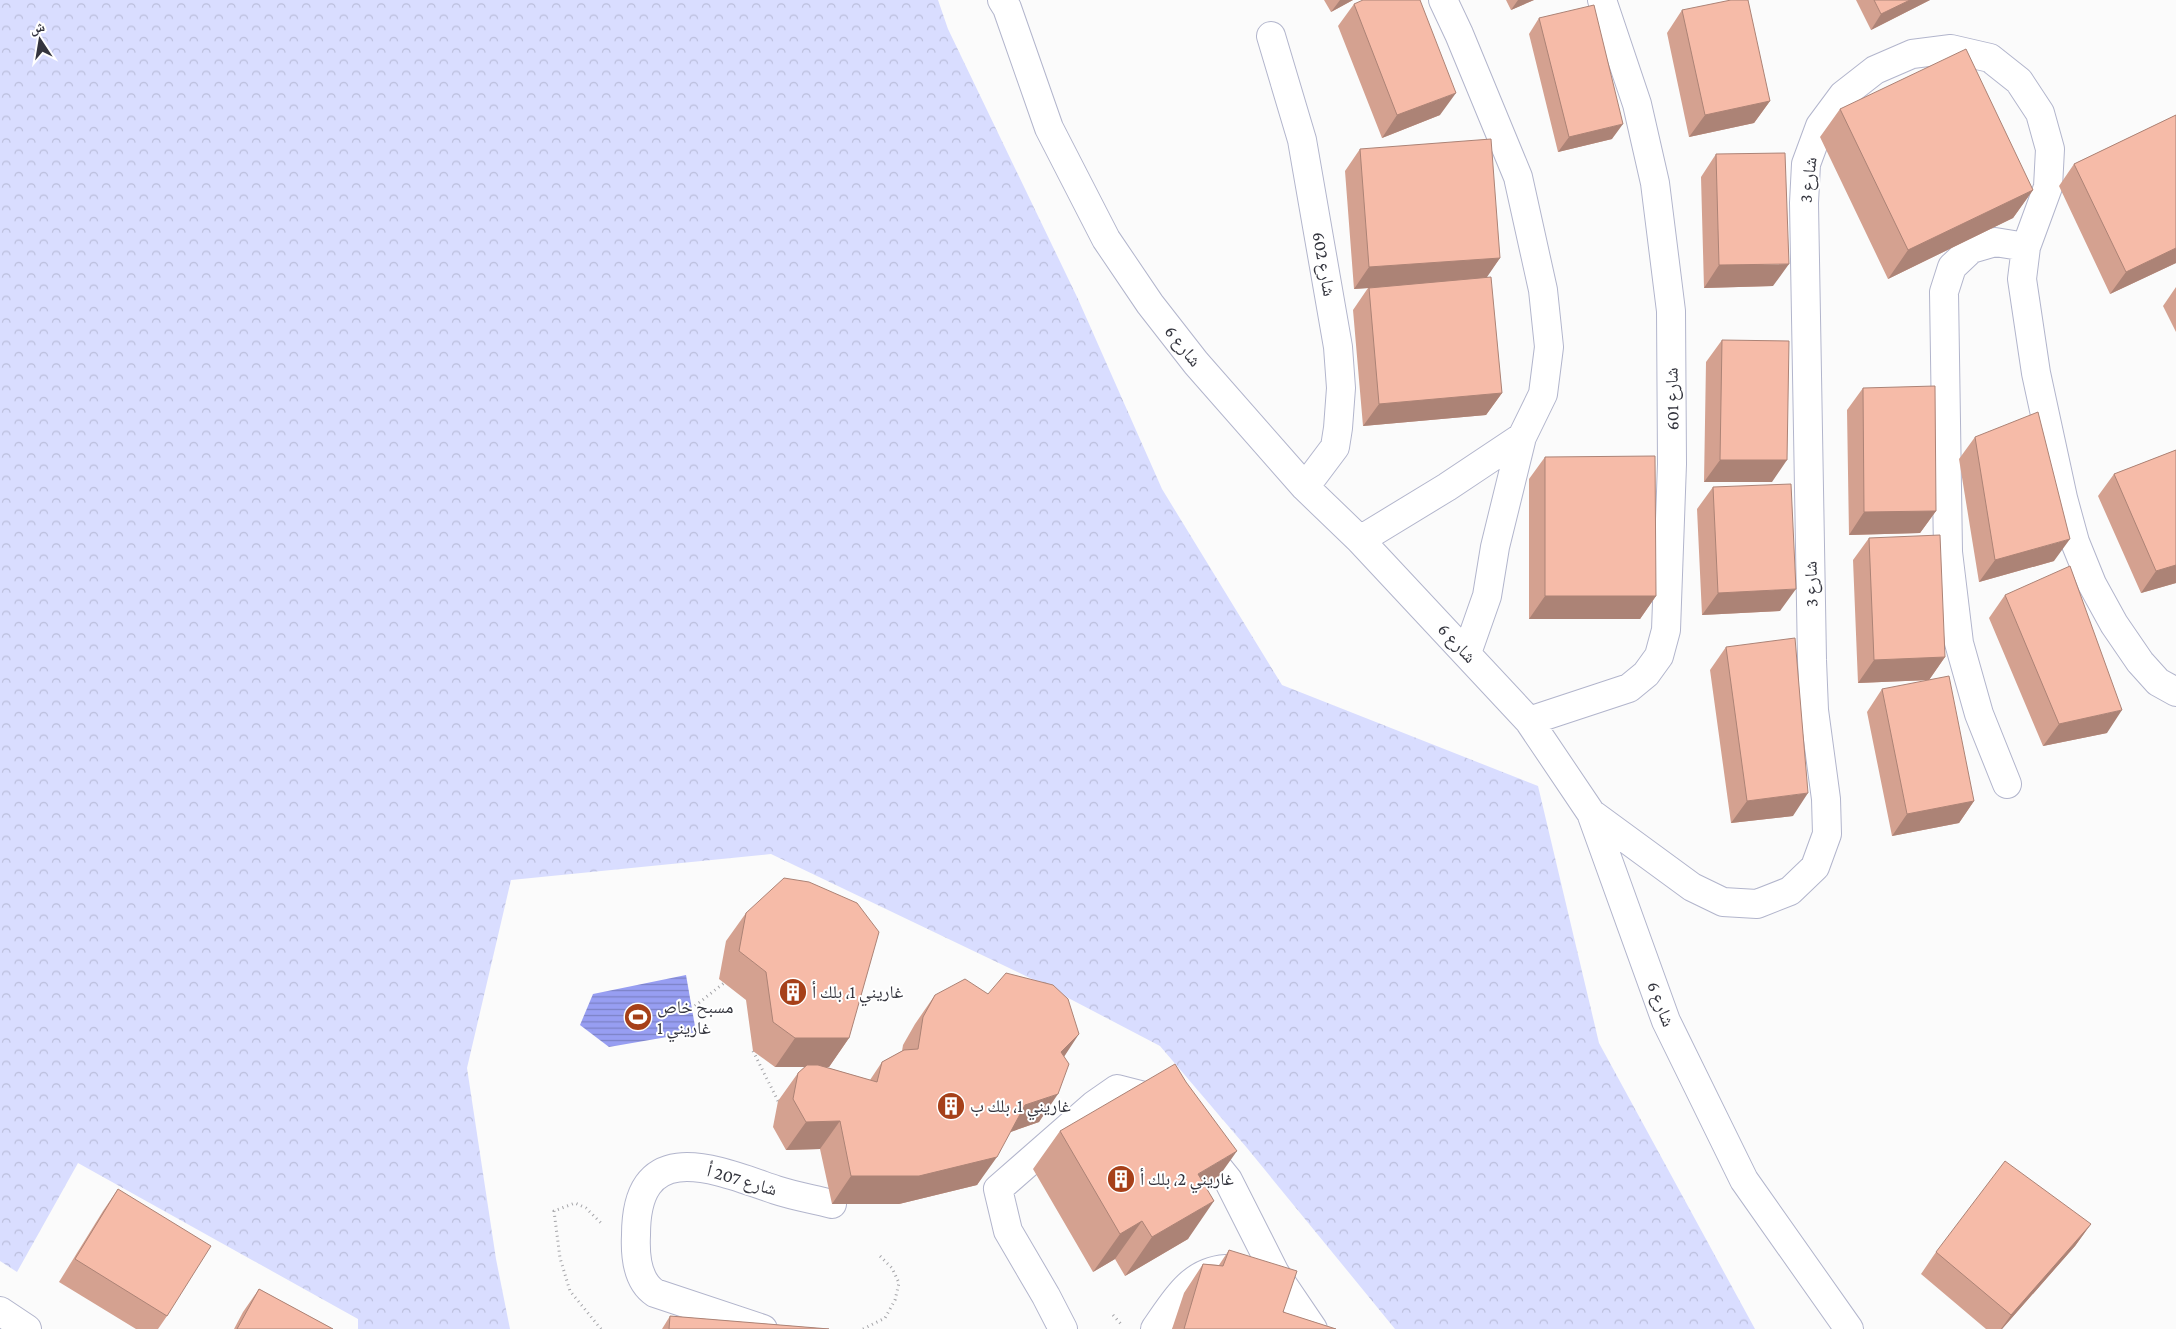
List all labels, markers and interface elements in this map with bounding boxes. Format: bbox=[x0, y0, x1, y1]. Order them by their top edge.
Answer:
north arrow bbox=[15, 15, 65, 65]
text: ش bbox=[28, 18, 47, 38]
street label: شارع 3 bbox=[1795, 156, 1822, 204]
street label: شارع 602 bbox=[1307, 230, 1340, 298]
street label: شارع 6 bbox=[1160, 322, 1205, 371]
street label: شارع 601 bbox=[1661, 367, 1684, 431]
street label: شارع 3 bbox=[1801, 561, 1822, 607]
street label: شارع 6 bbox=[1433, 619, 1480, 668]
building icon: غاريني 1، بلك أ bbox=[778, 977, 808, 1007]
street label: شارع 6 bbox=[1642, 979, 1679, 1030]
place label: غاريني 1، بلك أ bbox=[812, 981, 903, 1007]
place label: مسبح خاص غاريني 1 bbox=[657, 997, 734, 1043]
sports icon: مسبح خاص غاريني 1 bbox=[623, 1002, 653, 1032]
building icon: غاريني 1، بلك ب bbox=[936, 1091, 966, 1121]
place label: غاريني 1، بلك ب bbox=[970, 1096, 1071, 1121]
street label: شارع 207 أ bbox=[704, 1160, 780, 1200]
building icon: غاريني 2، بلك أ bbox=[1106, 1164, 1136, 1194]
place label: غاريني 2، بلك أ bbox=[1140, 1168, 1234, 1194]

